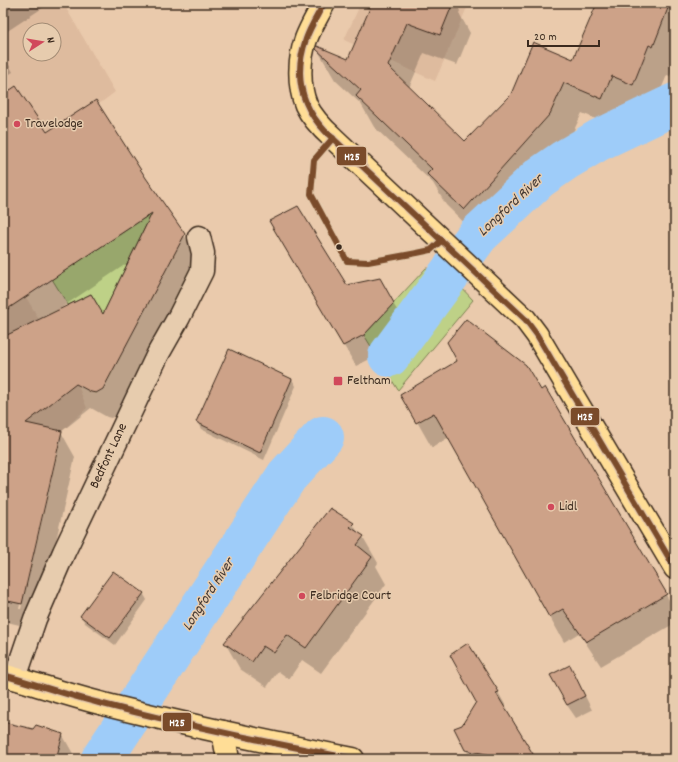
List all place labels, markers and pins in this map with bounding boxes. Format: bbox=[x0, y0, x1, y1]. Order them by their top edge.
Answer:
place label: Travelodge bbox=[25, 114, 83, 134]
marker: Travelodge bbox=[12, 119, 22, 129]
unlabelled marker bbox=[334, 242, 344, 252]
place label: Feltham bbox=[347, 371, 391, 391]
marker: Feltham bbox=[332, 375, 344, 387]
place label: Lidl bbox=[559, 497, 578, 517]
marker: Lidl bbox=[546, 502, 556, 512]
place label: Felbridge Court bbox=[310, 586, 391, 606]
marker: Felbridge Court bbox=[297, 591, 307, 601]

